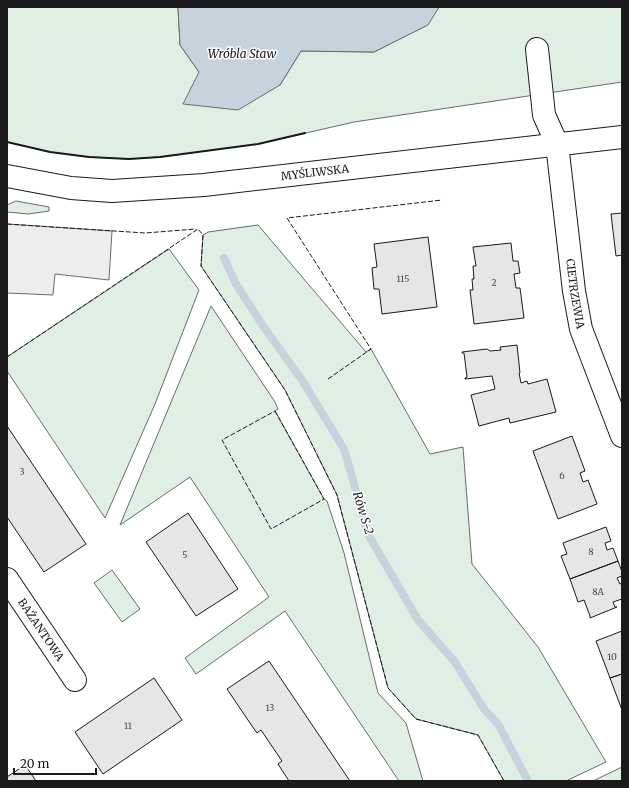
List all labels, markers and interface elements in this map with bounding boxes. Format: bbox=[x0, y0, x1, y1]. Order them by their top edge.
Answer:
water label: Wróbla Staw bbox=[208, 46, 277, 61]
street label: MYŚLIWSKA bbox=[280, 161, 350, 183]
street label: CIETRZEWIA bbox=[563, 258, 588, 330]
house number: 115 bbox=[397, 273, 409, 284]
house number: 2 bbox=[491, 277, 497, 288]
house number: 3 bbox=[19, 466, 25, 477]
house number: 6 bbox=[559, 470, 565, 481]
water label: Rów S-2 bbox=[350, 490, 377, 536]
house number: 8 bbox=[588, 546, 594, 557]
house number: 5 bbox=[182, 549, 188, 560]
house number: 8A bbox=[592, 586, 605, 597]
street label: BAŻANTOWA bbox=[15, 596, 67, 664]
house number: 10 bbox=[607, 651, 617, 662]
house number: 13 bbox=[266, 702, 274, 713]
house number: 11 bbox=[124, 720, 132, 731]
scale bar bbox=[14, 750, 96, 776]
text: 20 m bbox=[20, 756, 49, 771]

